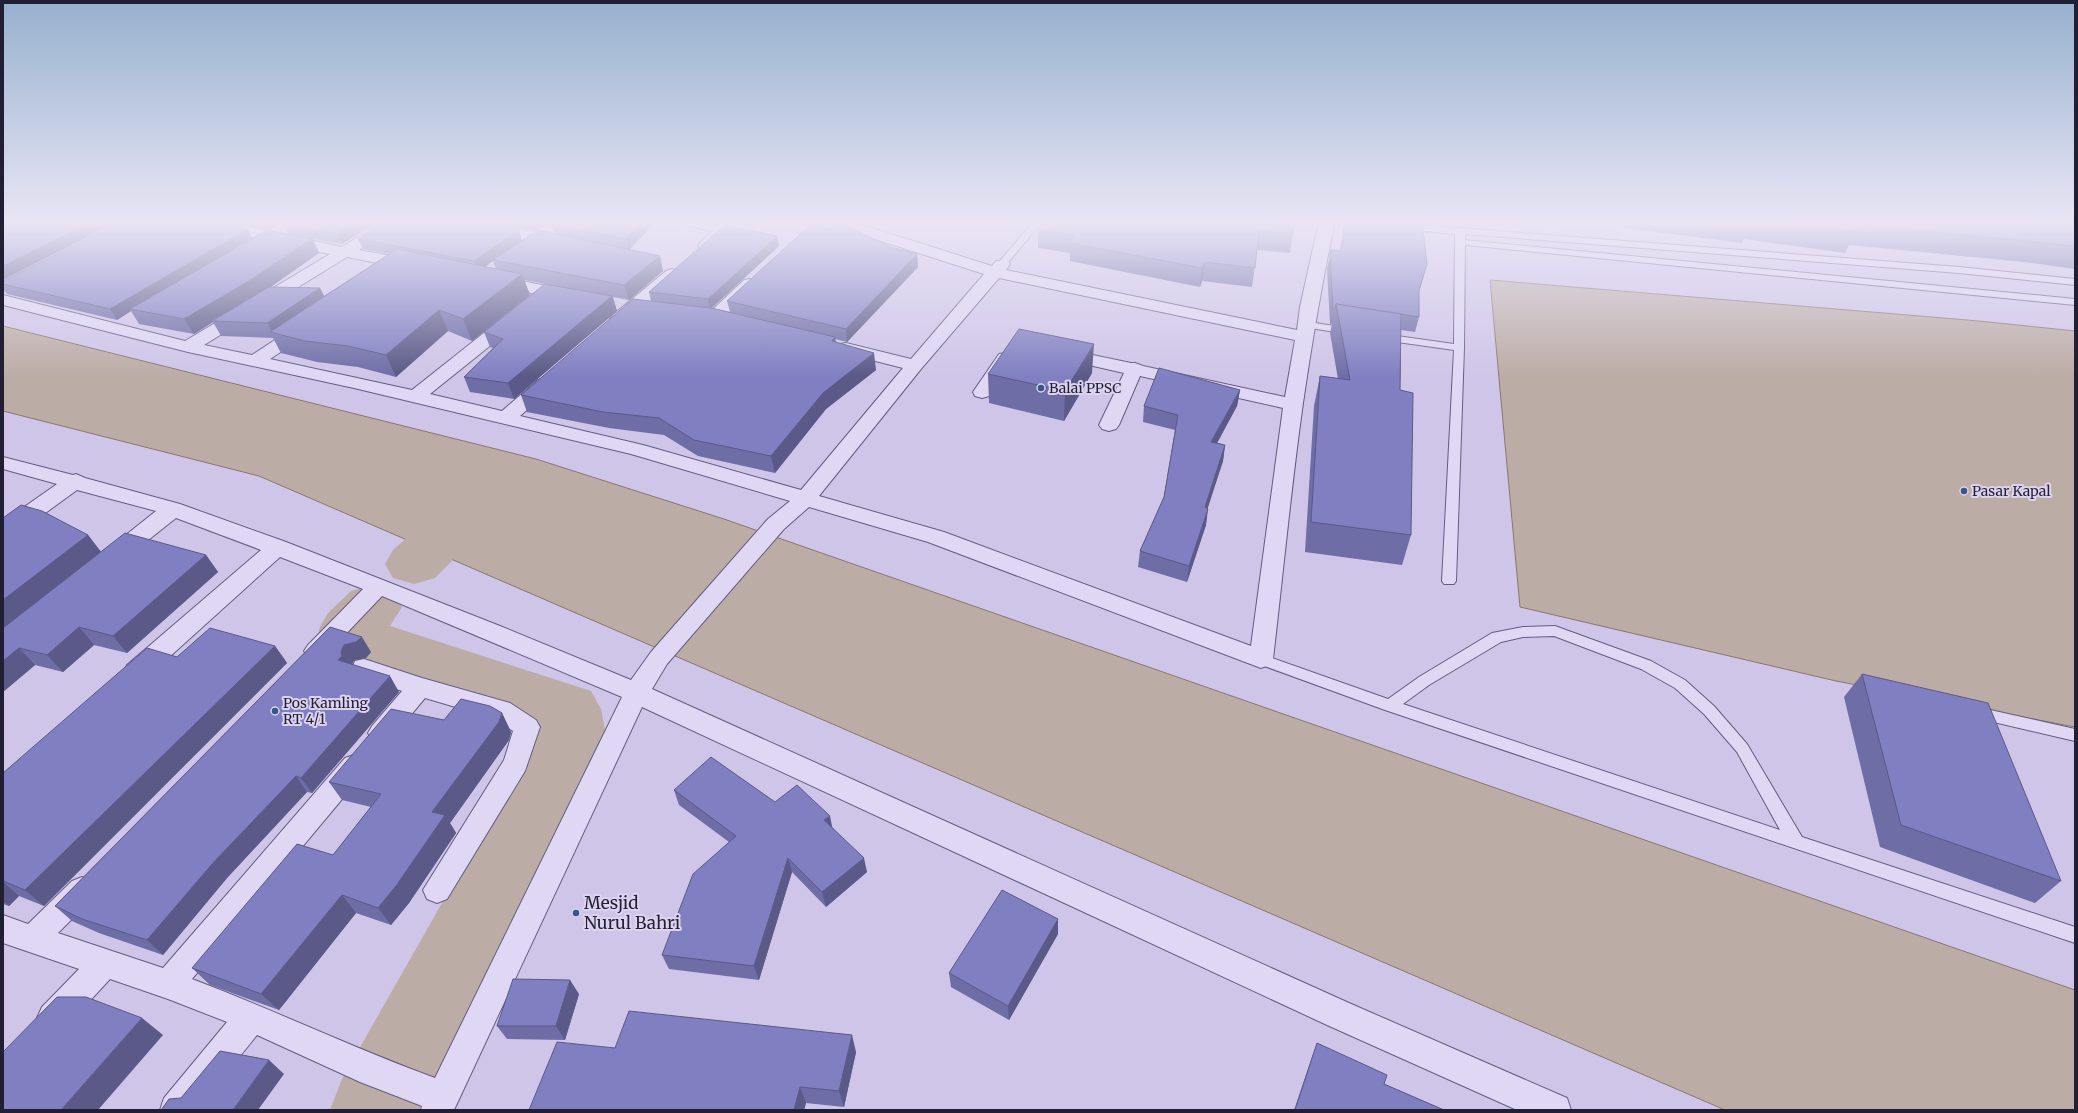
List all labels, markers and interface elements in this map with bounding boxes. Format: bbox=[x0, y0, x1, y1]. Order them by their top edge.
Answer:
place label: Balai PPSC bbox=[1049, 379, 1121, 397]
marker: Balai PPSC bbox=[1036, 383, 1046, 393]
place label: Pasar Kapal bbox=[1972, 482, 2051, 500]
marker: Pasar Kapal bbox=[1959, 486, 1969, 496]
place label: Pos Kamling RT 4/1 bbox=[283, 694, 368, 728]
marker: Pos Kamling RT 4/1 bbox=[270, 706, 280, 716]
place label: Mesjid Nurul Bahri bbox=[584, 892, 681, 934]
marker: Mesjid Nurul Bahri bbox=[571, 908, 581, 918]

